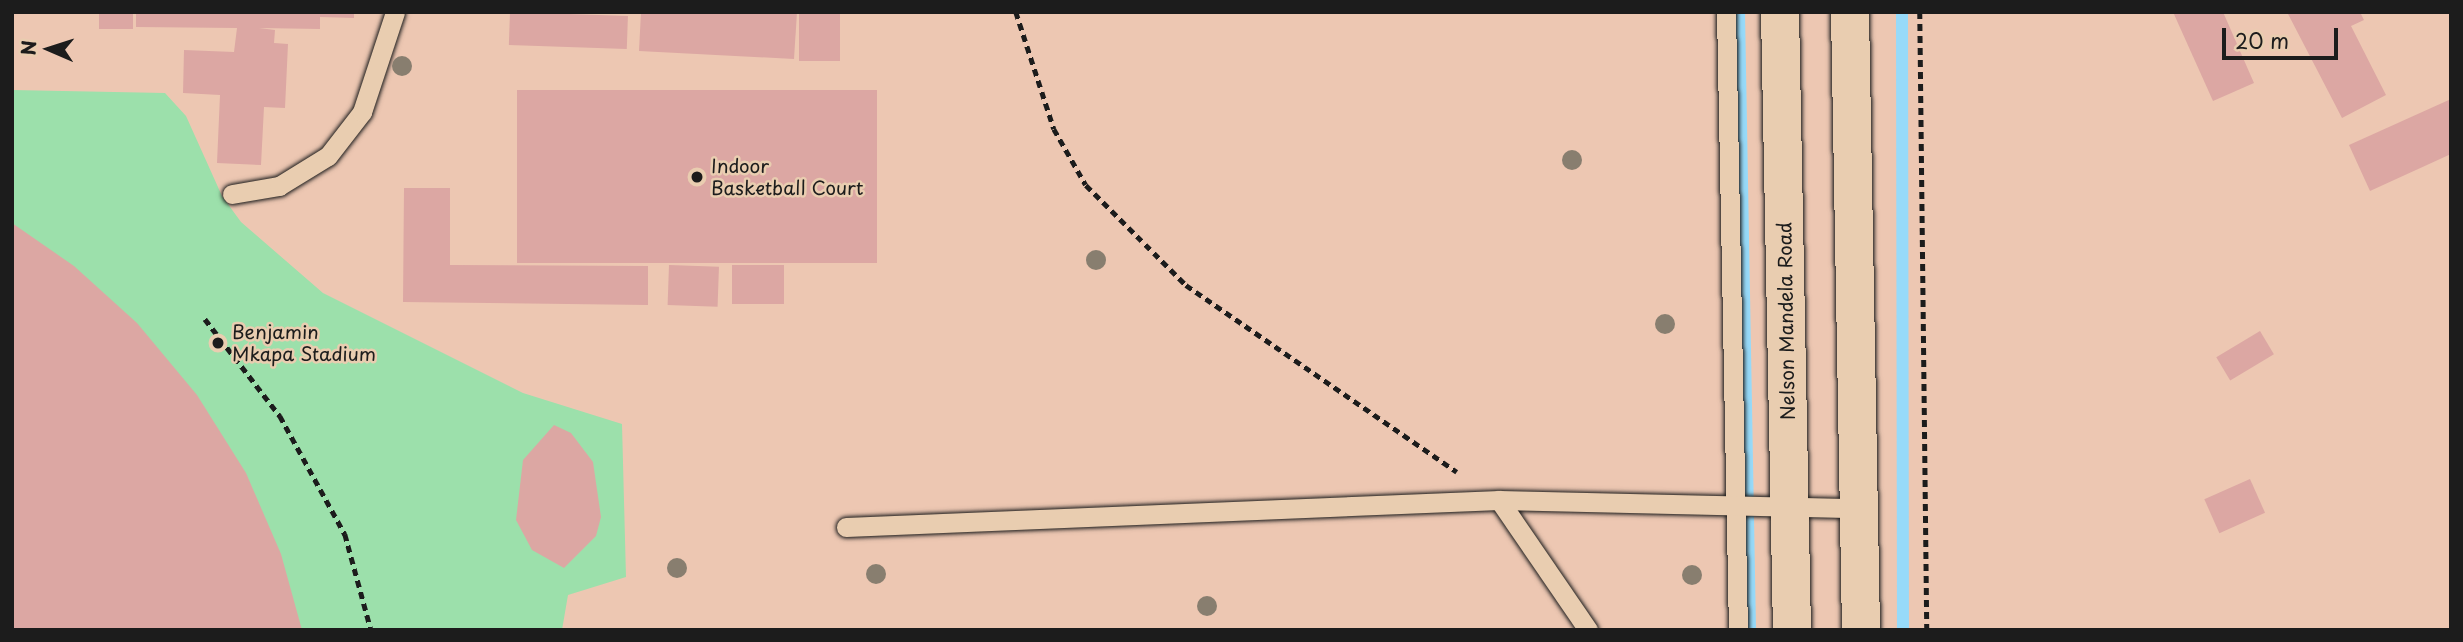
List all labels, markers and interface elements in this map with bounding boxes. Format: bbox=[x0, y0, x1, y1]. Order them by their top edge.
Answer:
north arrow bbox=[14, 14, 84, 84]
scale bar bbox=[2225, 14, 2340, 58]
text: 20 m bbox=[2235, 24, 2289, 56]
text: N bbox=[14, 40, 42, 56]
place label: Indoor Basketball Court bbox=[711, 155, 864, 199]
marker: Indoor Basketball Court bbox=[689, 169, 705, 185]
street label: Nelson Mandela Road bbox=[1773, 222, 1799, 420]
place label: Benjamin Mkapa Stadium bbox=[232, 321, 376, 365]
marker: Benjamin Mkapa Stadium bbox=[210, 335, 226, 351]

